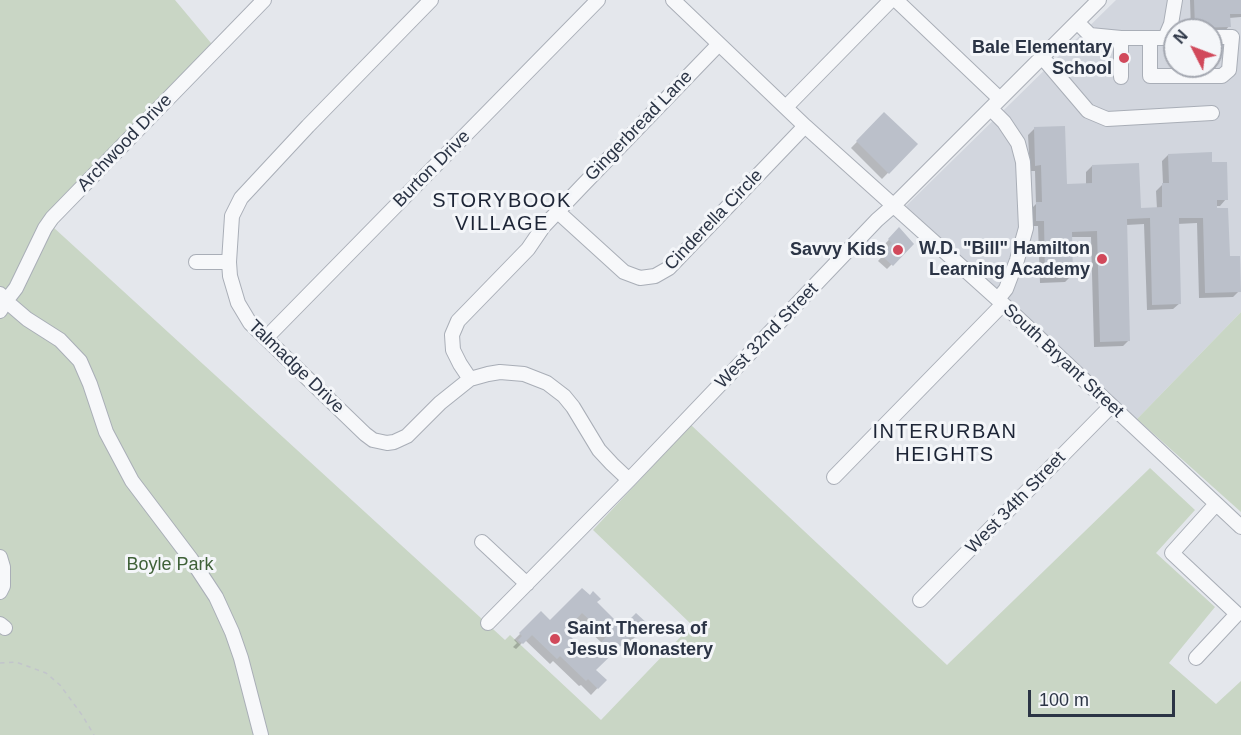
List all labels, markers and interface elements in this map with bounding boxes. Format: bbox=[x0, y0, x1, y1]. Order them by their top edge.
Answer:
north arrow bbox=[1163, 18, 1223, 78]
text: N bbox=[1171, 27, 1191, 47]
place label: Bale Elementary School bbox=[972, 37, 1112, 80]
marker: Bale Elementary School bbox=[1117, 51, 1131, 65]
street label: Gingerbread Lane bbox=[581, 66, 697, 186]
street label: Archwood Drive bbox=[73, 90, 177, 196]
street label: Burton Drive bbox=[389, 126, 475, 212]
street label: Cinderella Circle bbox=[660, 165, 768, 275]
district label: STORYBOOK VILLAGE bbox=[432, 189, 572, 236]
place label: W.D. "Bill" Hamilton Learning Academy bbox=[919, 238, 1090, 280]
place label: Savvy Kids bbox=[790, 239, 886, 261]
marker: Savvy Kids bbox=[891, 243, 905, 257]
marker: W.D. "Bill" Hamilton Learning Academy bbox=[1095, 252, 1109, 266]
street label: West 32nd Street bbox=[711, 279, 823, 393]
street label: South Bryant Street bbox=[998, 300, 1128, 422]
street label: Talmadge Drive bbox=[244, 316, 348, 418]
district label: INTERURBAN HEIGHTS bbox=[872, 420, 1018, 467]
street label: West 34th Street bbox=[962, 447, 1070, 559]
park label: Boyle Park bbox=[126, 554, 214, 576]
place label: Saint Theresa of Jesus Monastery bbox=[567, 618, 713, 660]
marker: Saint Theresa of Jesus Monastery bbox=[548, 632, 562, 646]
scale bar bbox=[1031, 678, 1178, 716]
text: 100 m bbox=[1039, 690, 1089, 710]

